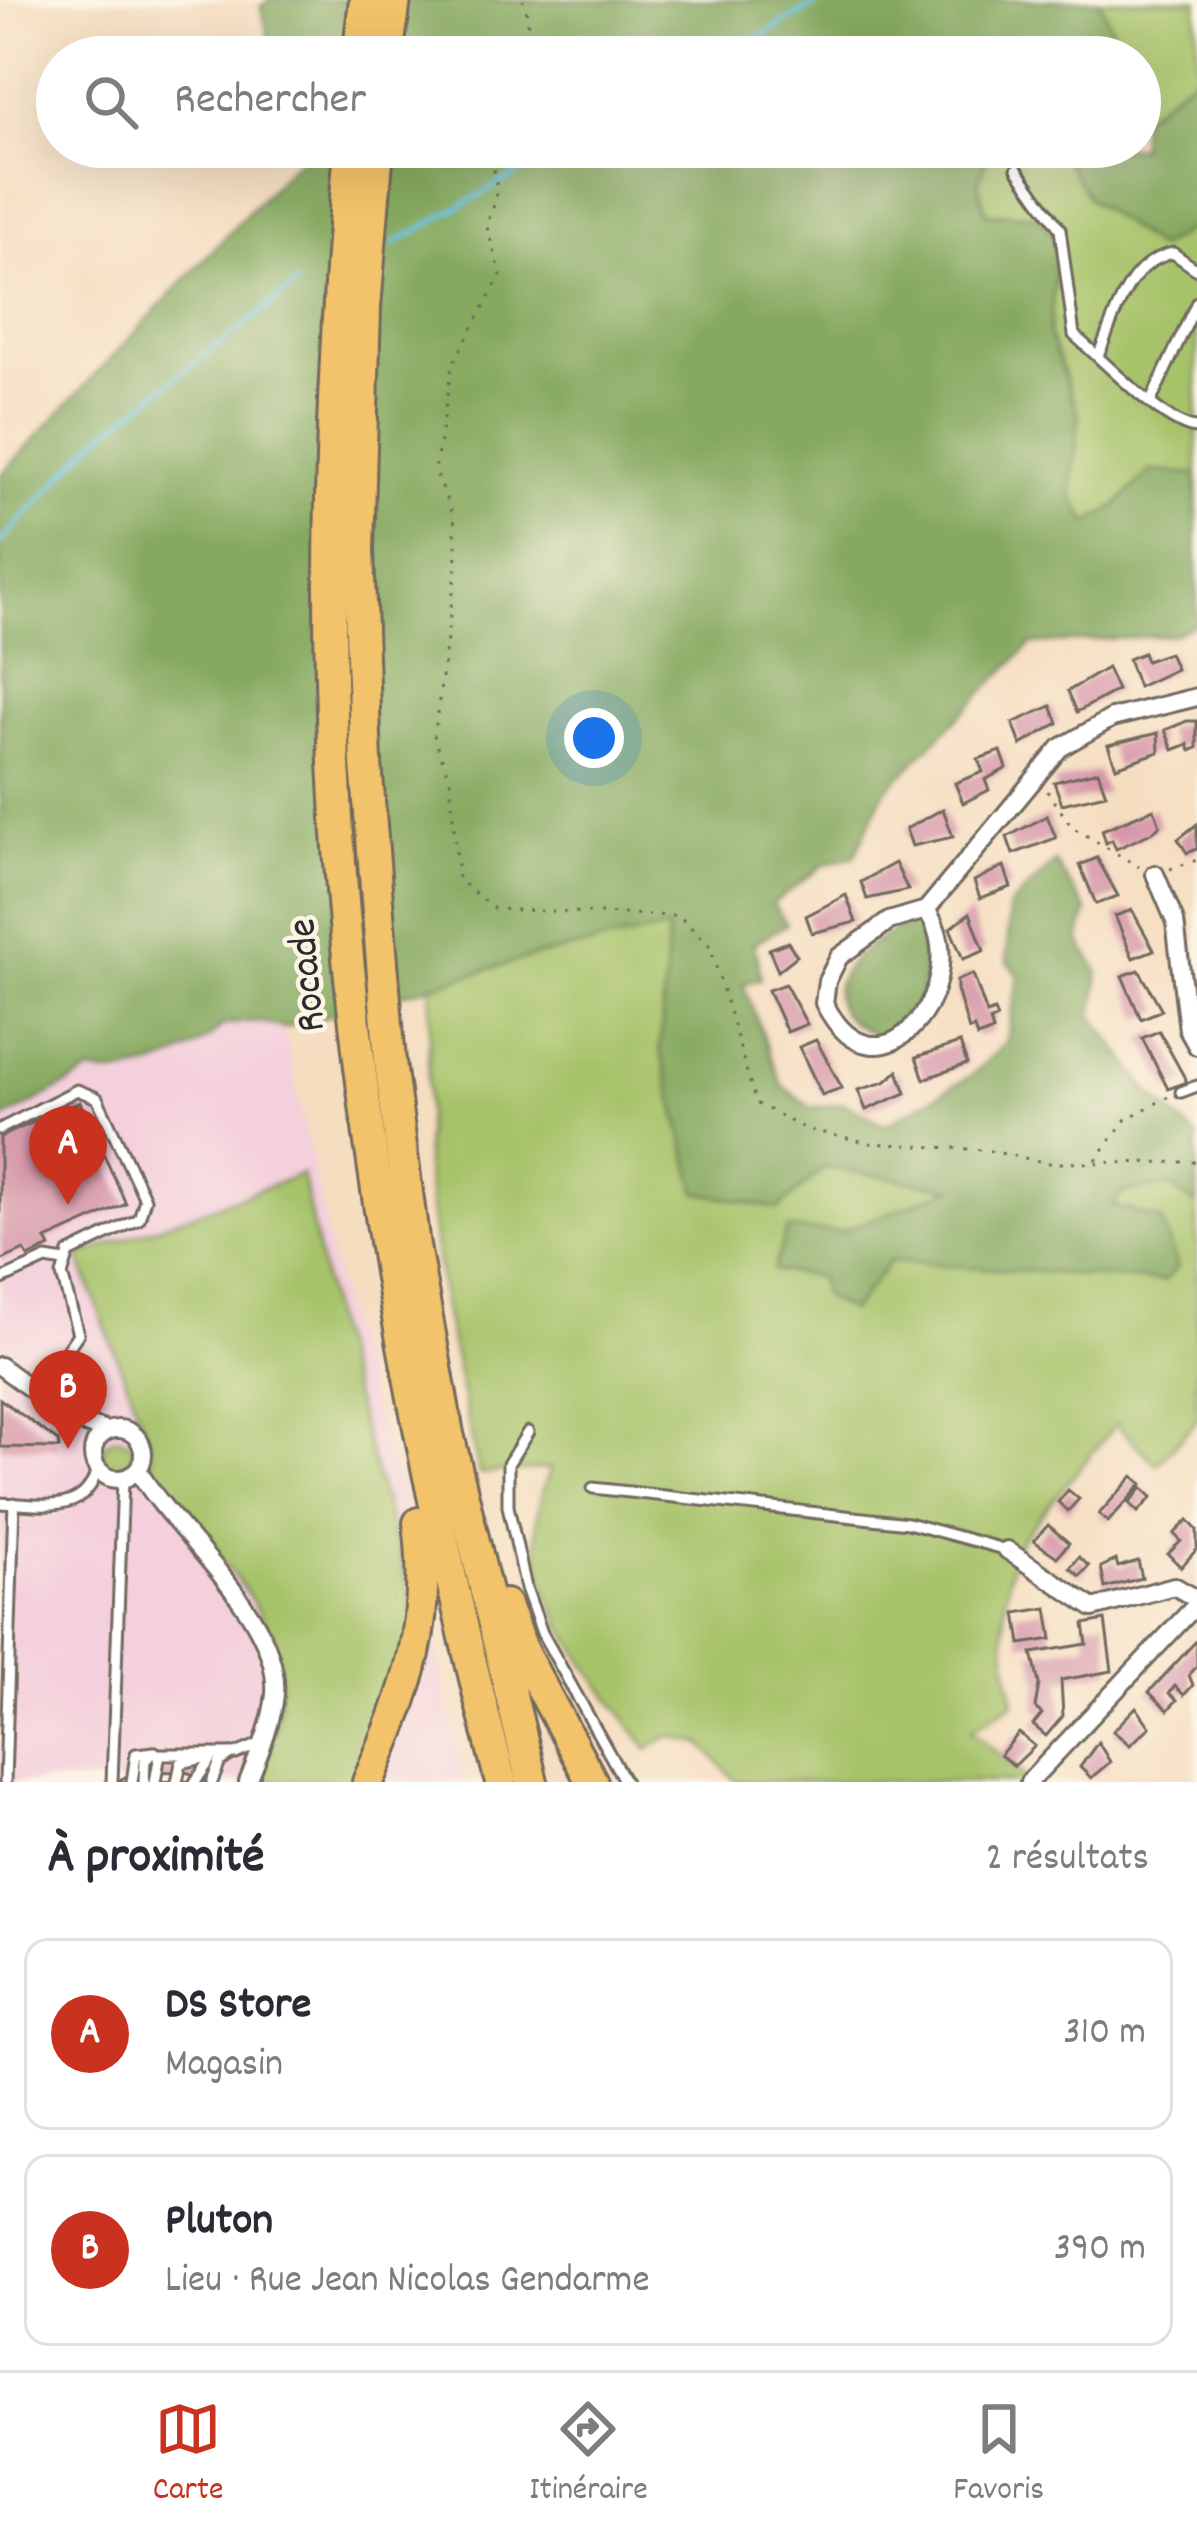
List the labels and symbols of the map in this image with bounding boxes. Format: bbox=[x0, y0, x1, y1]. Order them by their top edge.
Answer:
your location bbox=[564, 708, 624, 768]
street label: Rocade bbox=[275, 916, 345, 1034]
pin: A bbox=[29, 1106, 107, 1205]
pin: B bbox=[29, 1350, 107, 1449]

